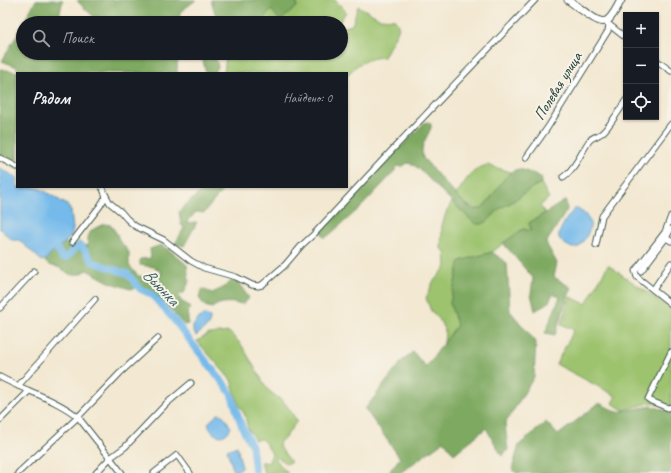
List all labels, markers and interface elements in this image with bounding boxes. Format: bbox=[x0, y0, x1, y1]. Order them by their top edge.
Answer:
map controls bbox=[623, 12, 659, 120]
button: + bbox=[623, 12, 659, 48]
search box bbox=[16, 16, 348, 60]
icon: search bbox=[30, 27, 52, 49]
text: Поиск bbox=[62, 29, 94, 48]
street label: Полевая улица bbox=[529, 47, 587, 124]
button: − bbox=[623, 48, 659, 84]
button: locate bbox=[623, 84, 659, 120]
text: Рядом bbox=[32, 88, 70, 109]
text: Найдено: 0 bbox=[284, 90, 332, 106]
water label: Вьюнка bbox=[138, 264, 185, 311]

